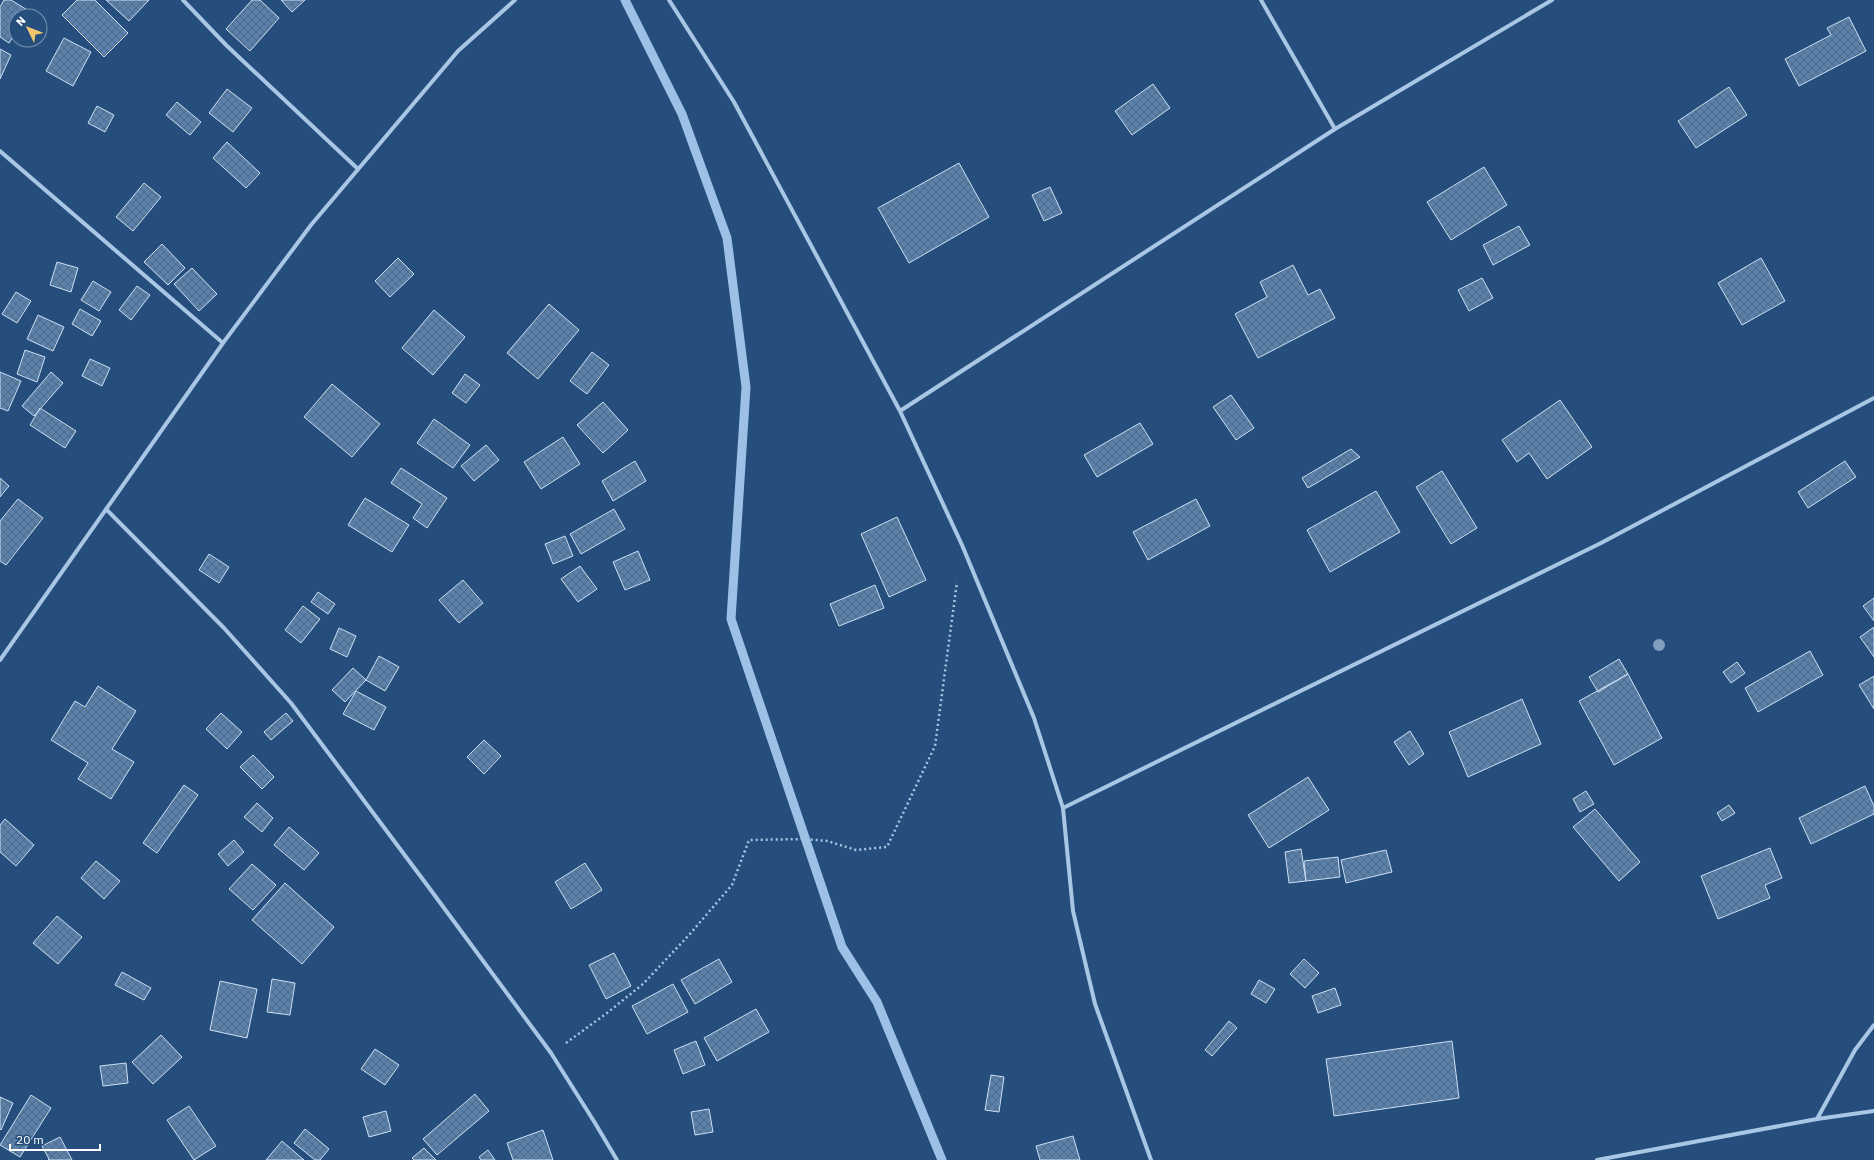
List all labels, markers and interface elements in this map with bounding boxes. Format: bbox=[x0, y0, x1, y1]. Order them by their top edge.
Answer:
north arrow bbox=[8, 8, 48, 48]
text: N bbox=[13, 13, 29, 29]
scale bar bbox=[10, 1126, 100, 1152]
text: 20 m bbox=[16, 1132, 44, 1147]

